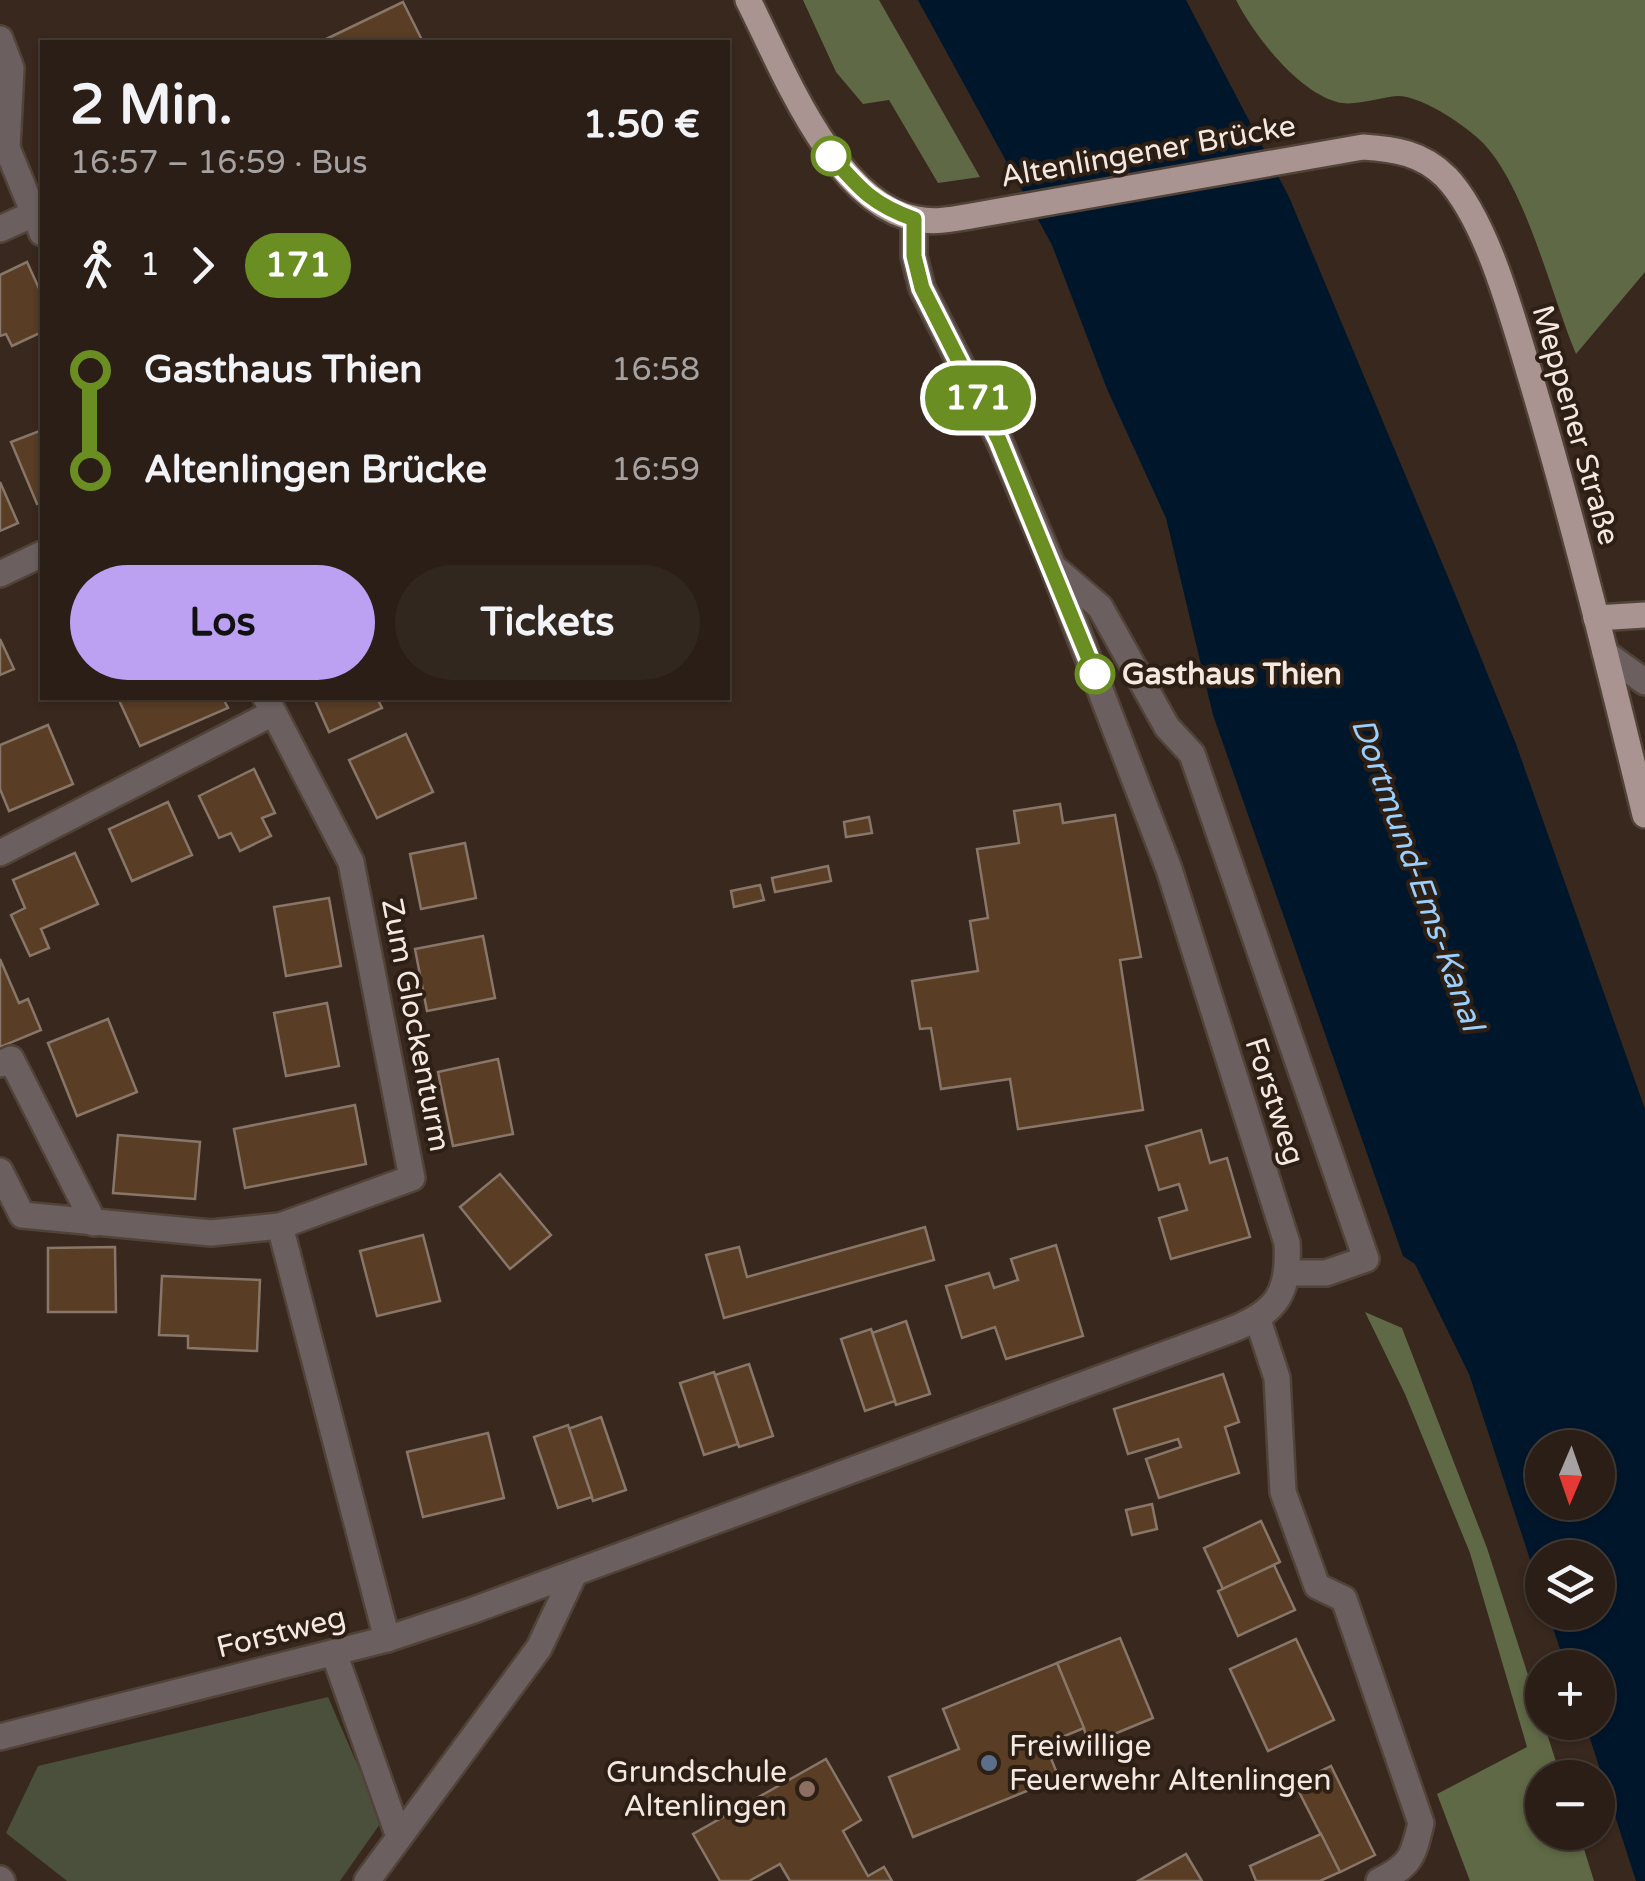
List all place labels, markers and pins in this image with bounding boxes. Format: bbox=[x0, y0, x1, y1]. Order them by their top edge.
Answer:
unlabelled marker bbox=[812, 137, 850, 175]
marker: Gasthaus Thien bbox=[1076, 655, 1114, 693]
place label: Gasthaus Thien bbox=[1122, 656, 1342, 693]
place label: Freiwillige Feuerwehr Altenlingen bbox=[1009, 1728, 1331, 1799]
marker: Freiwillige Feuerwehr Altenlingen bbox=[978, 1752, 1000, 1774]
place label: Grundschule Altenlingen bbox=[606, 1754, 787, 1825]
marker: Grundschule Altenlingen bbox=[796, 1778, 818, 1800]

